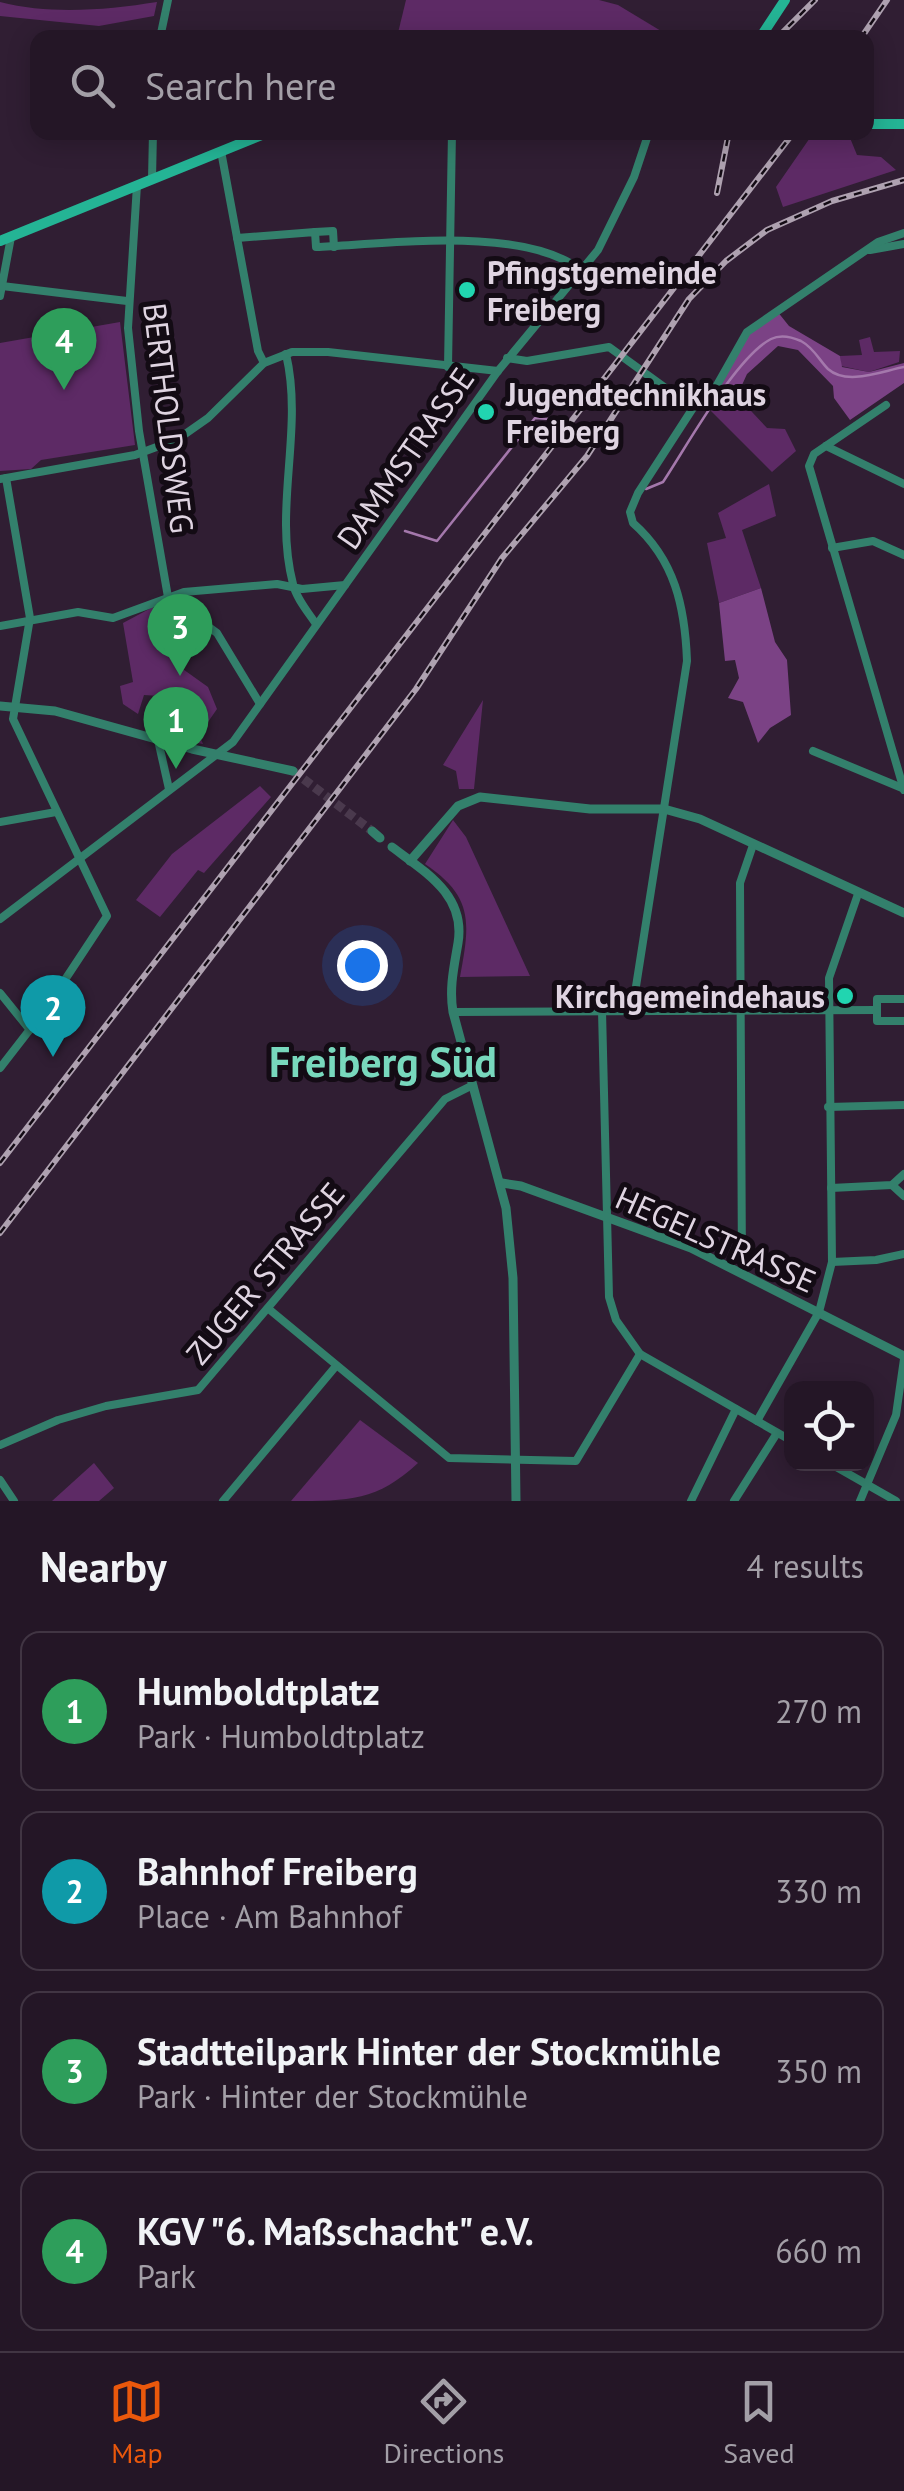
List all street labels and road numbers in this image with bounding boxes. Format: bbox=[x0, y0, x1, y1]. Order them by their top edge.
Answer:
street label: BERTHOLDSWEG bbox=[134, 300, 204, 536]
street label: DAMMSTRASSE bbox=[327, 359, 483, 557]
street label: ZUGER STRASSE bbox=[176, 1173, 354, 1373]
street label: HEGELSTRASSE bbox=[609, 1176, 823, 1302]

